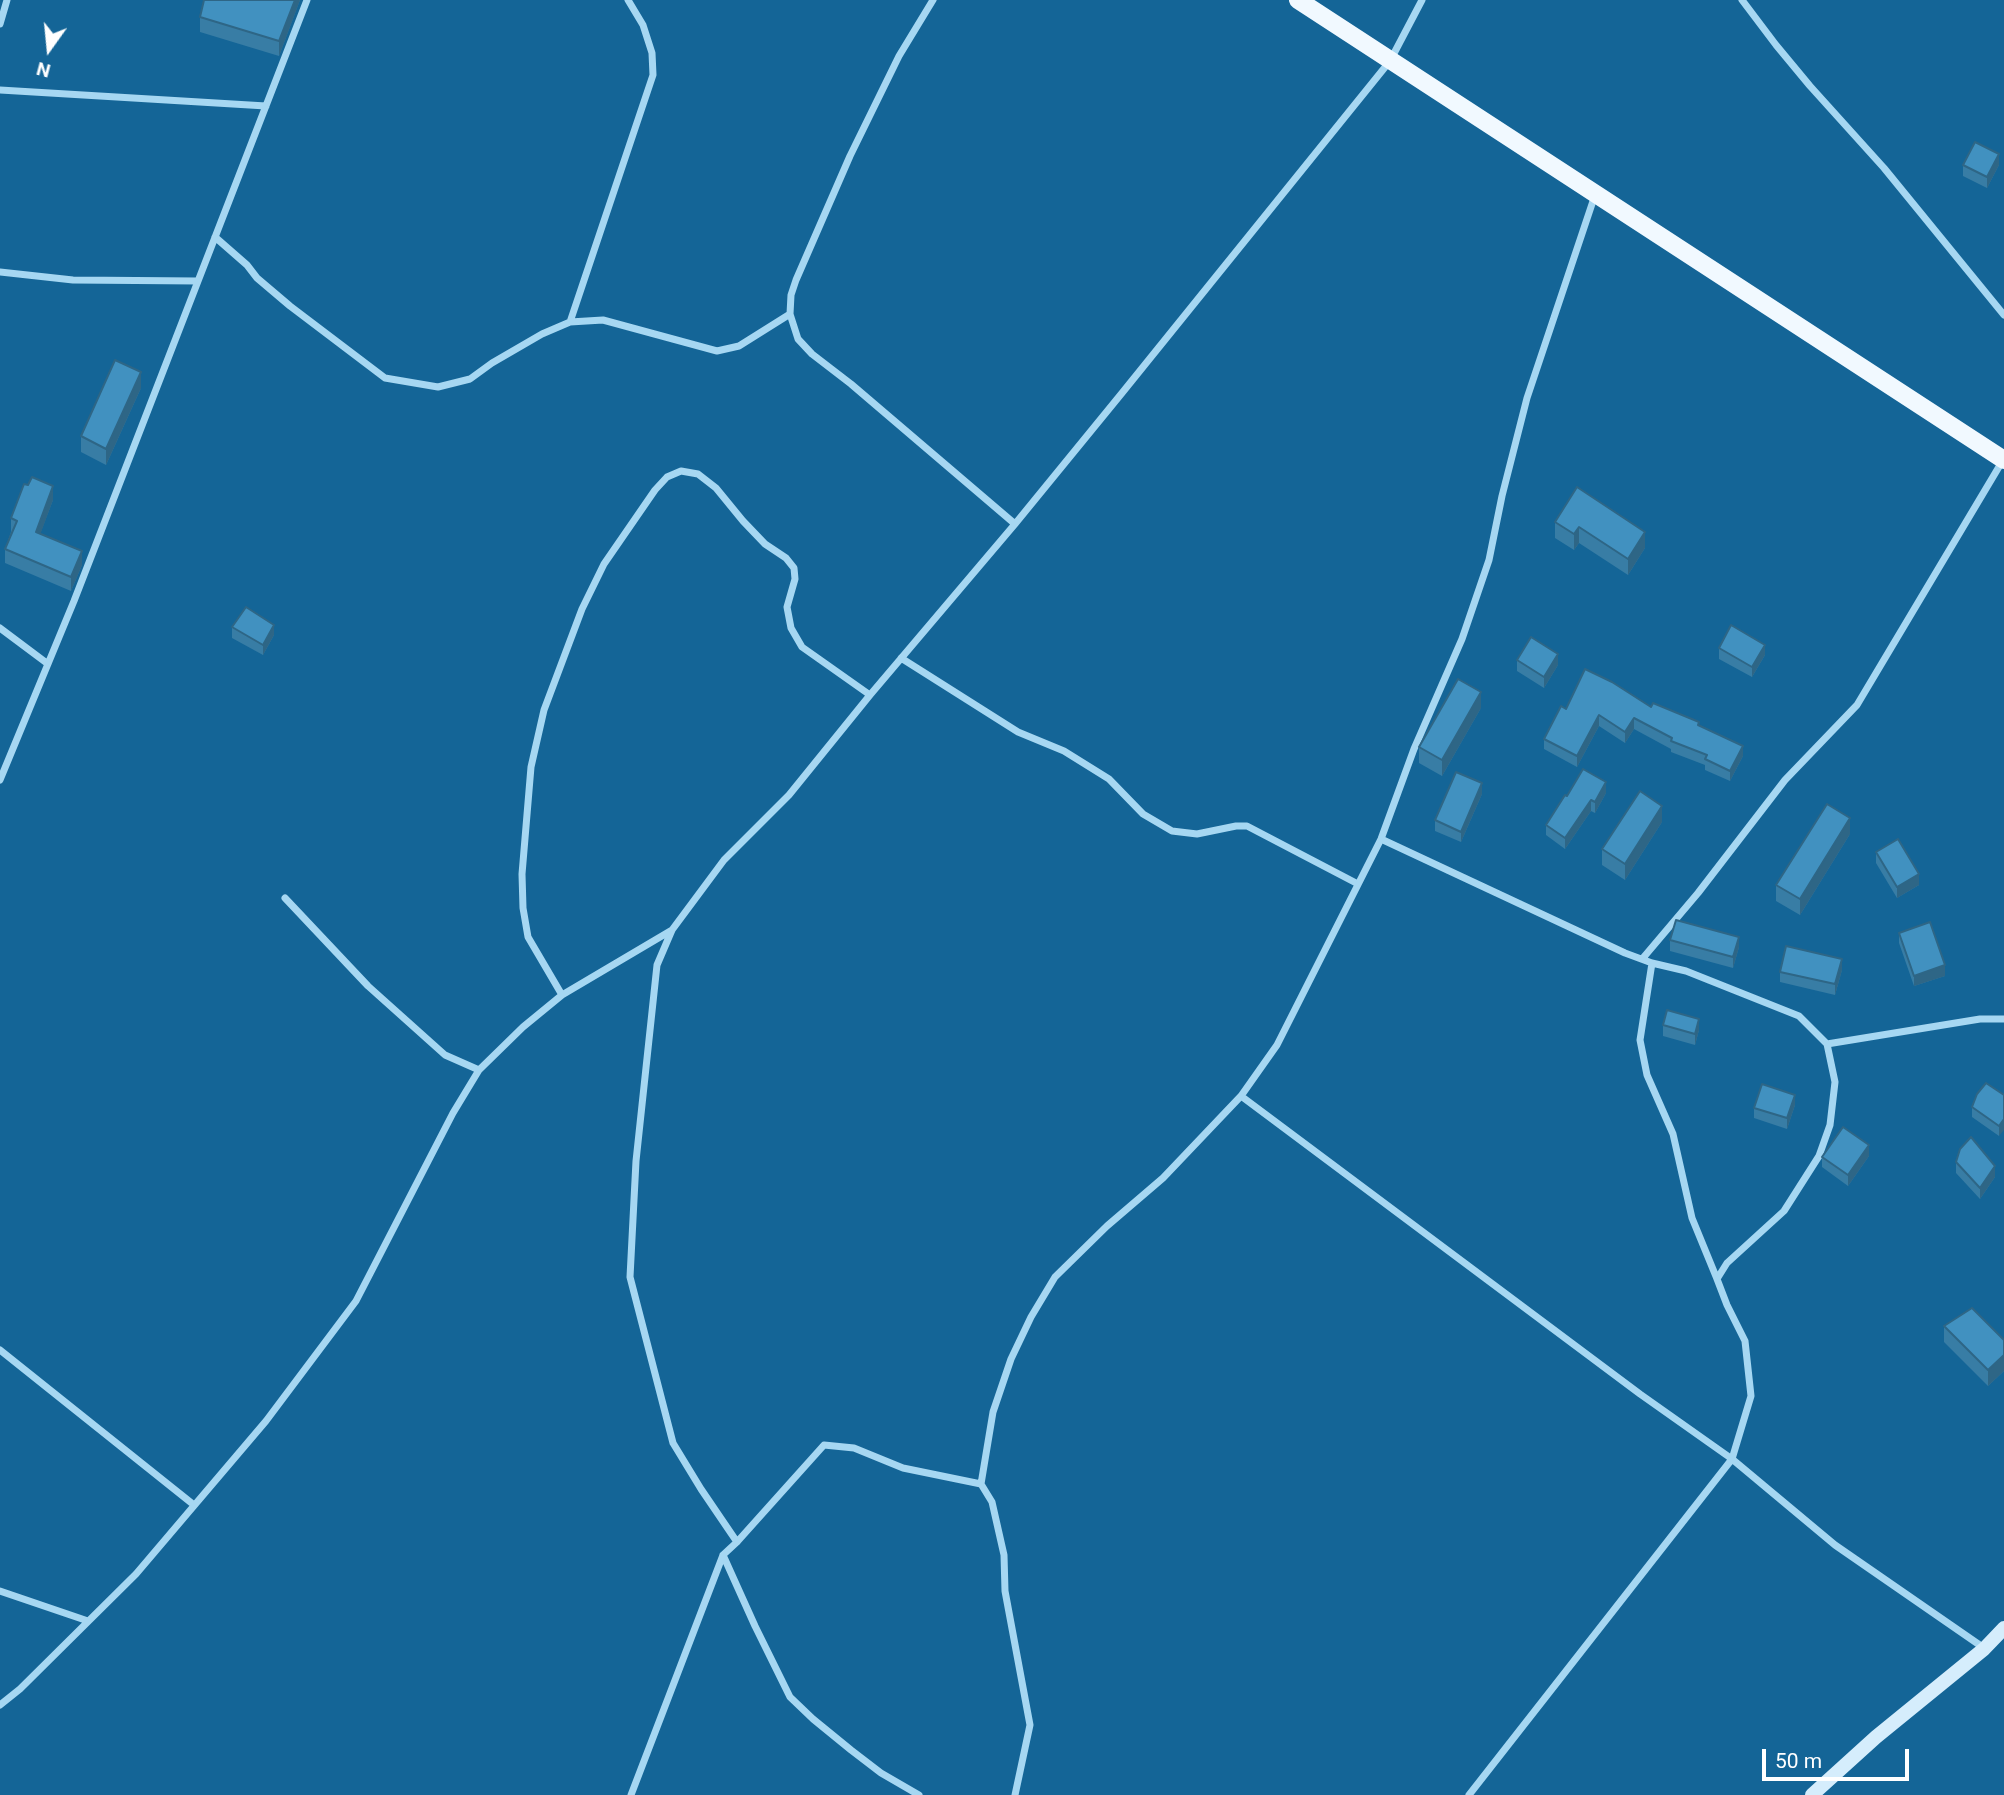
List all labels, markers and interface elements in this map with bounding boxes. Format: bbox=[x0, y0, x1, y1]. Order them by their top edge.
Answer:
north arrow bbox=[14, 14, 84, 84]
text: N bbox=[34, 57, 53, 83]
scale bar bbox=[1766, 1736, 1913, 1780]
text: 50 m bbox=[1775, 1749, 1822, 1773]

